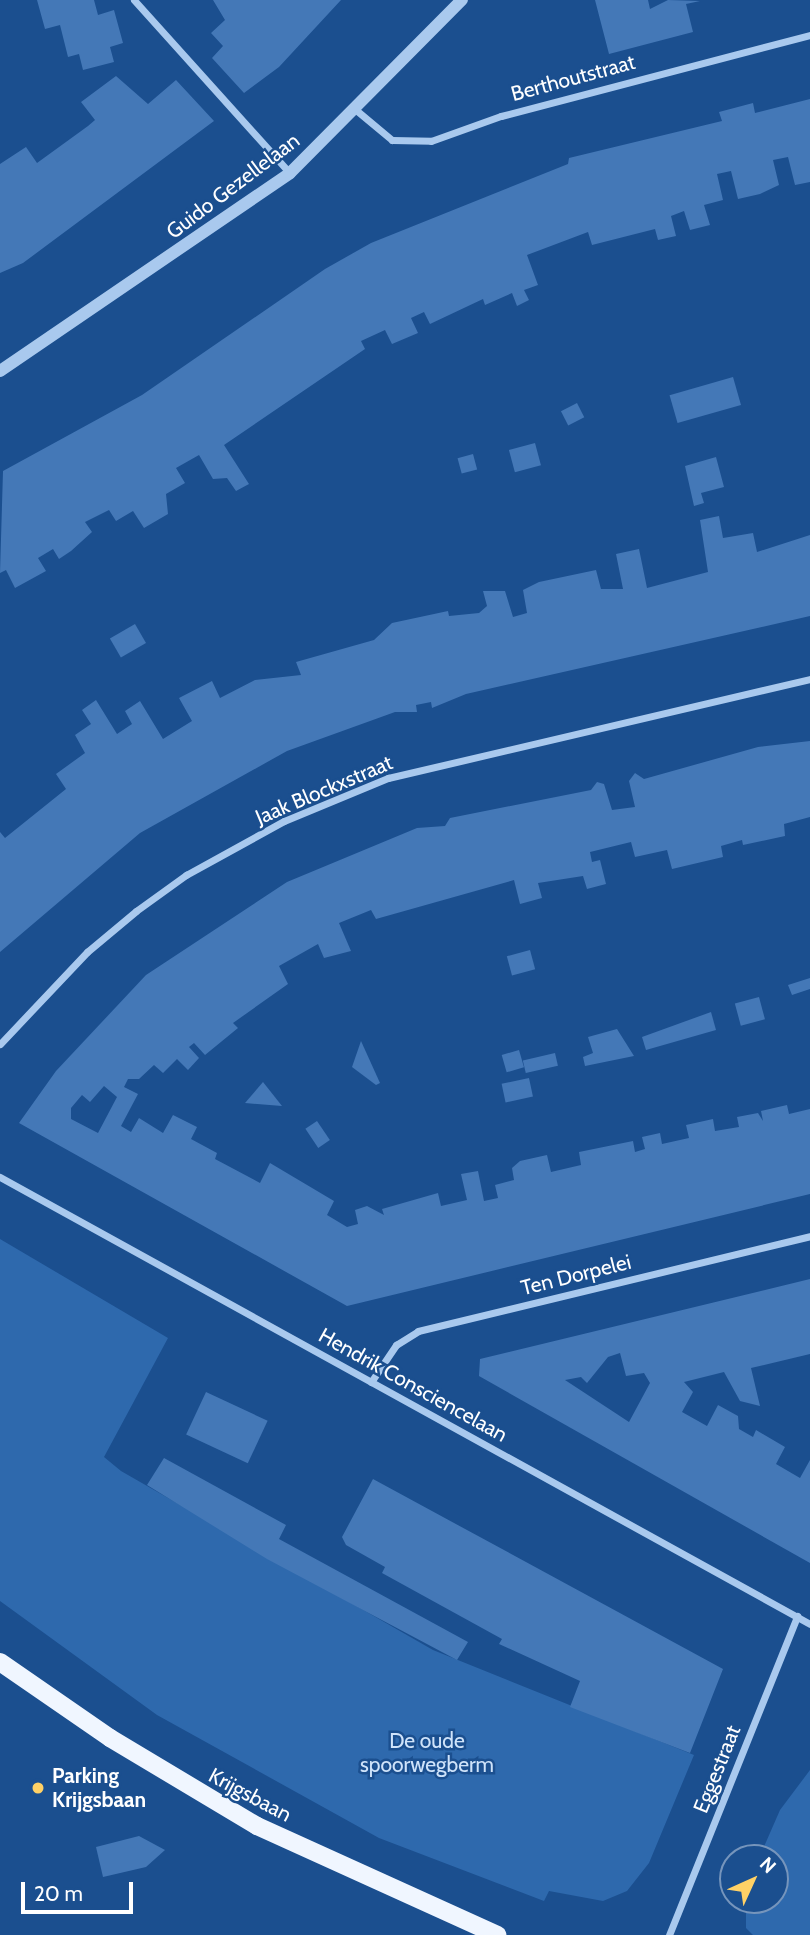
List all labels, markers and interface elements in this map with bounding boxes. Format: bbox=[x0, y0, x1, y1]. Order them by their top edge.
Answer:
street label: Berthoutstraat bbox=[508, 49, 638, 107]
street label: Guido Gezellelaan bbox=[162, 128, 304, 244]
street label: Jaak Blockxstraat bbox=[252, 750, 396, 830]
street label: Ten Dorpelei bbox=[518, 1249, 634, 1301]
street label: Hendrik Consciencelaan bbox=[314, 1323, 512, 1447]
street label: Eggestraat bbox=[688, 1722, 746, 1816]
park label: De oude spoorwegberm bbox=[360, 1728, 494, 1778]
place label: Parking Krijgsbaan bbox=[52, 1763, 146, 1813]
street label: Krijgsbaan bbox=[204, 1763, 296, 1827]
marker: Parking Krijgsbaan bbox=[30, 1780, 46, 1796]
north arrow bbox=[719, 1844, 789, 1914]
text: N bbox=[755, 1852, 781, 1878]
scale bar bbox=[24, 1868, 136, 1912]
text: 20 m bbox=[34, 1881, 83, 1906]

